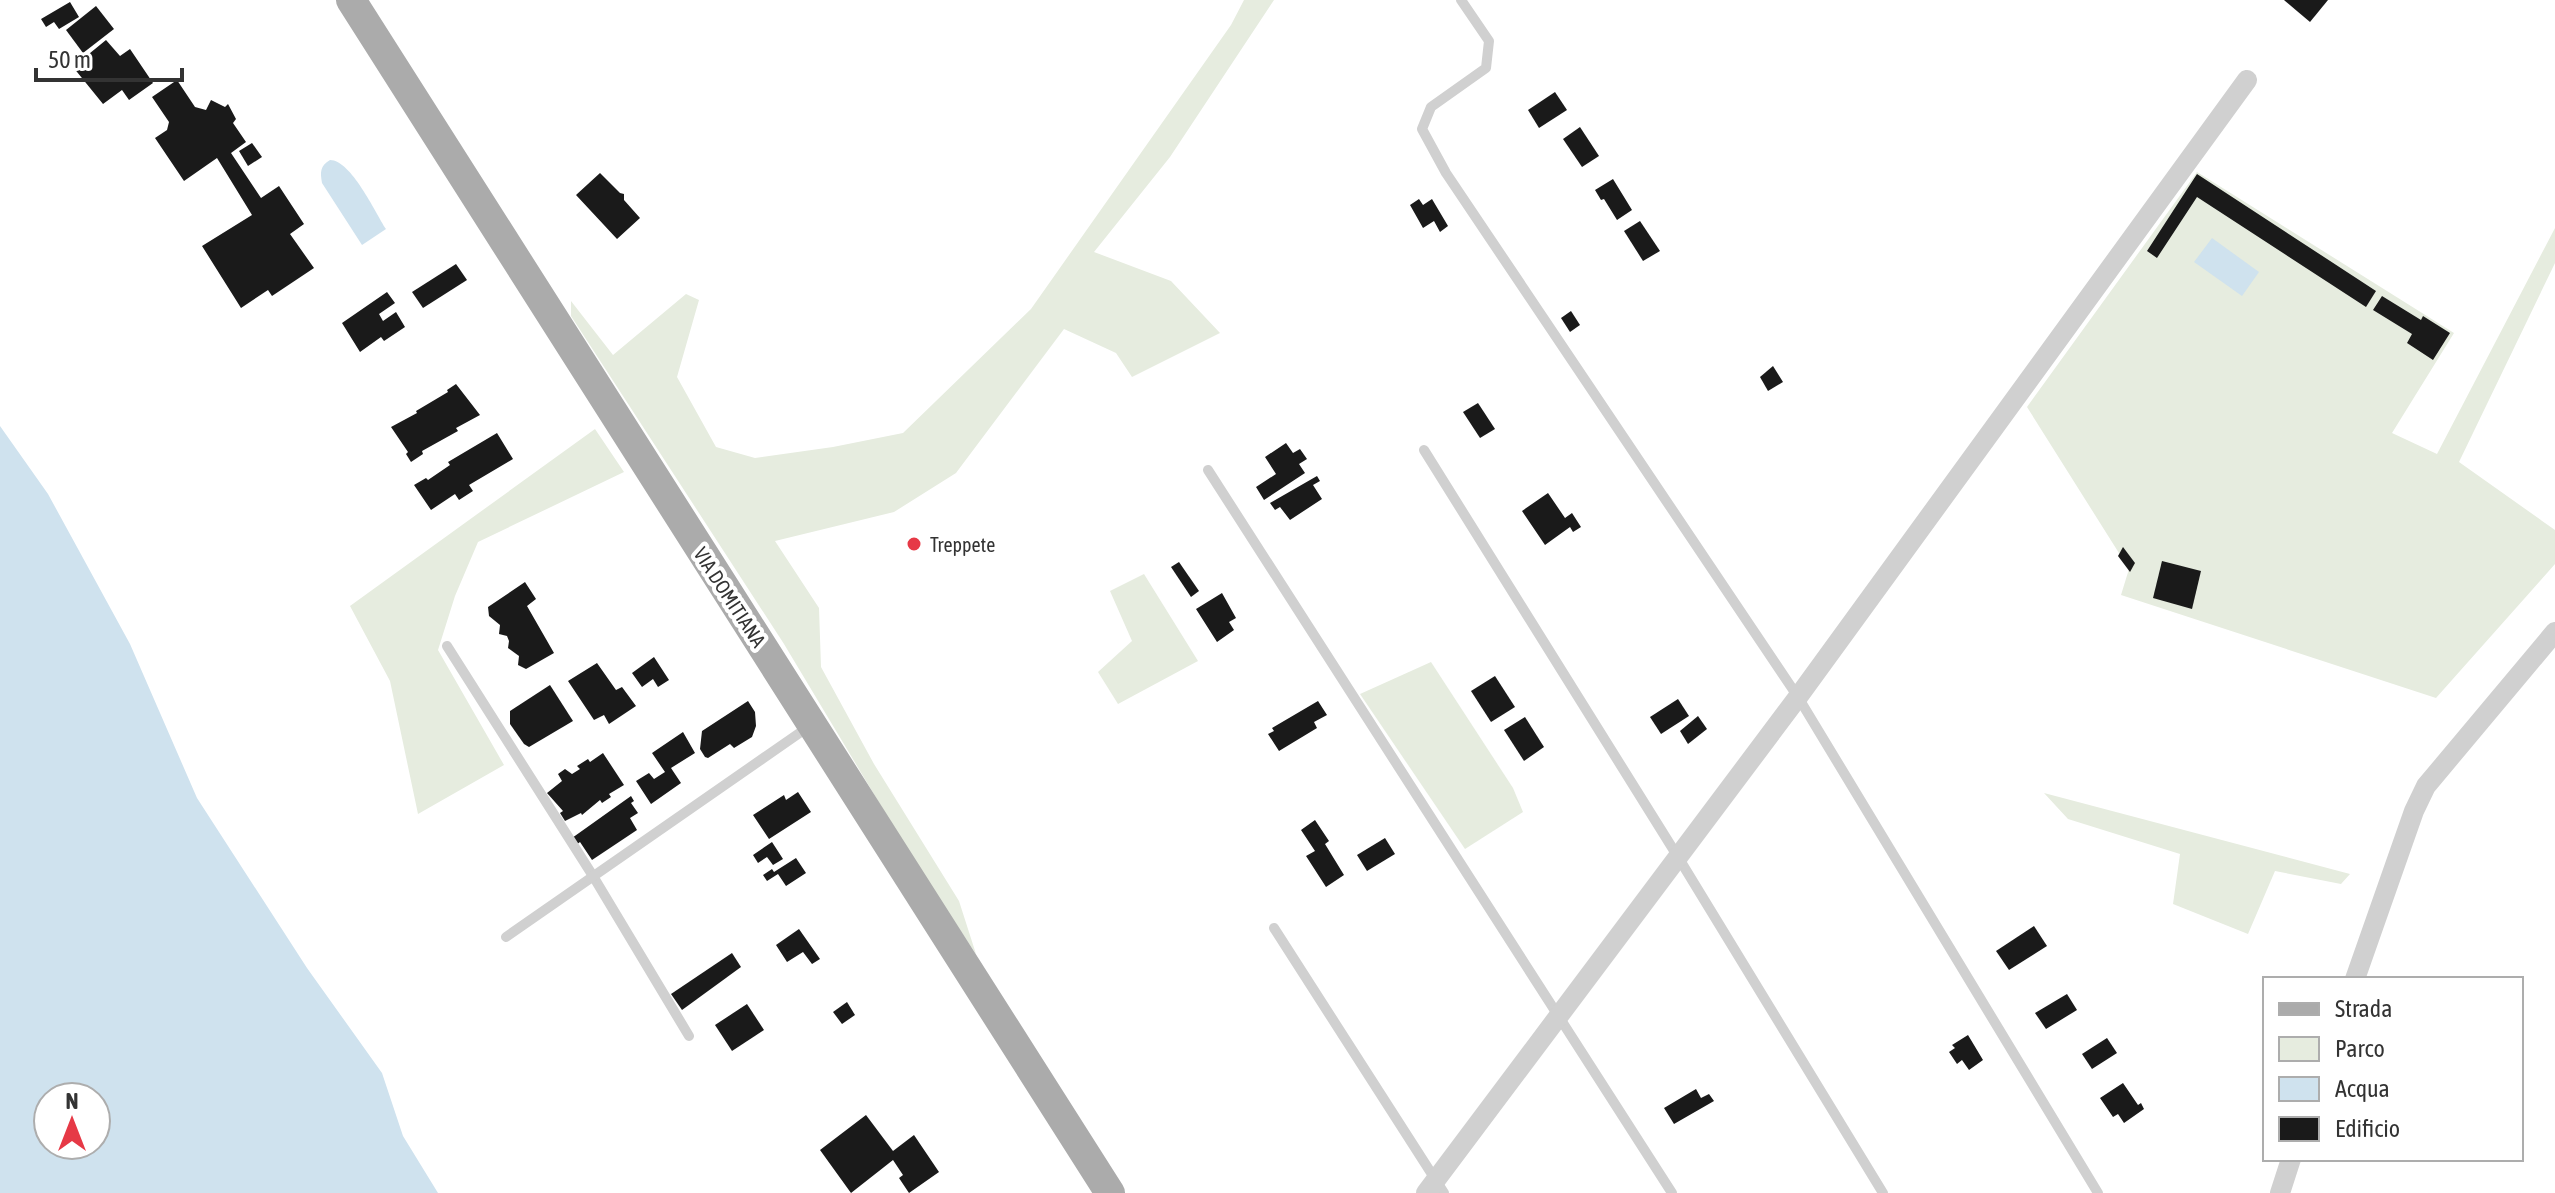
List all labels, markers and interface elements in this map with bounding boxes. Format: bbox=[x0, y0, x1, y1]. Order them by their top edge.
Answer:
scale bar bbox=[36, 32, 182, 82]
text: 50 m bbox=[48, 46, 91, 73]
place label: Treppete bbox=[930, 533, 995, 556]
marker: Treppete bbox=[905, 535, 923, 553]
street label: VIA DOMITIANA bbox=[689, 543, 771, 651]
legend bbox=[2263, 977, 2523, 1161]
text: Strada bbox=[2335, 995, 2392, 1022]
text: Parco bbox=[2335, 1035, 2385, 1062]
text: Acqua bbox=[2335, 1075, 2390, 1102]
north arrow bbox=[32, 1081, 112, 1161]
text: N bbox=[66, 1088, 78, 1114]
text: Edificio bbox=[2335, 1115, 2400, 1142]

